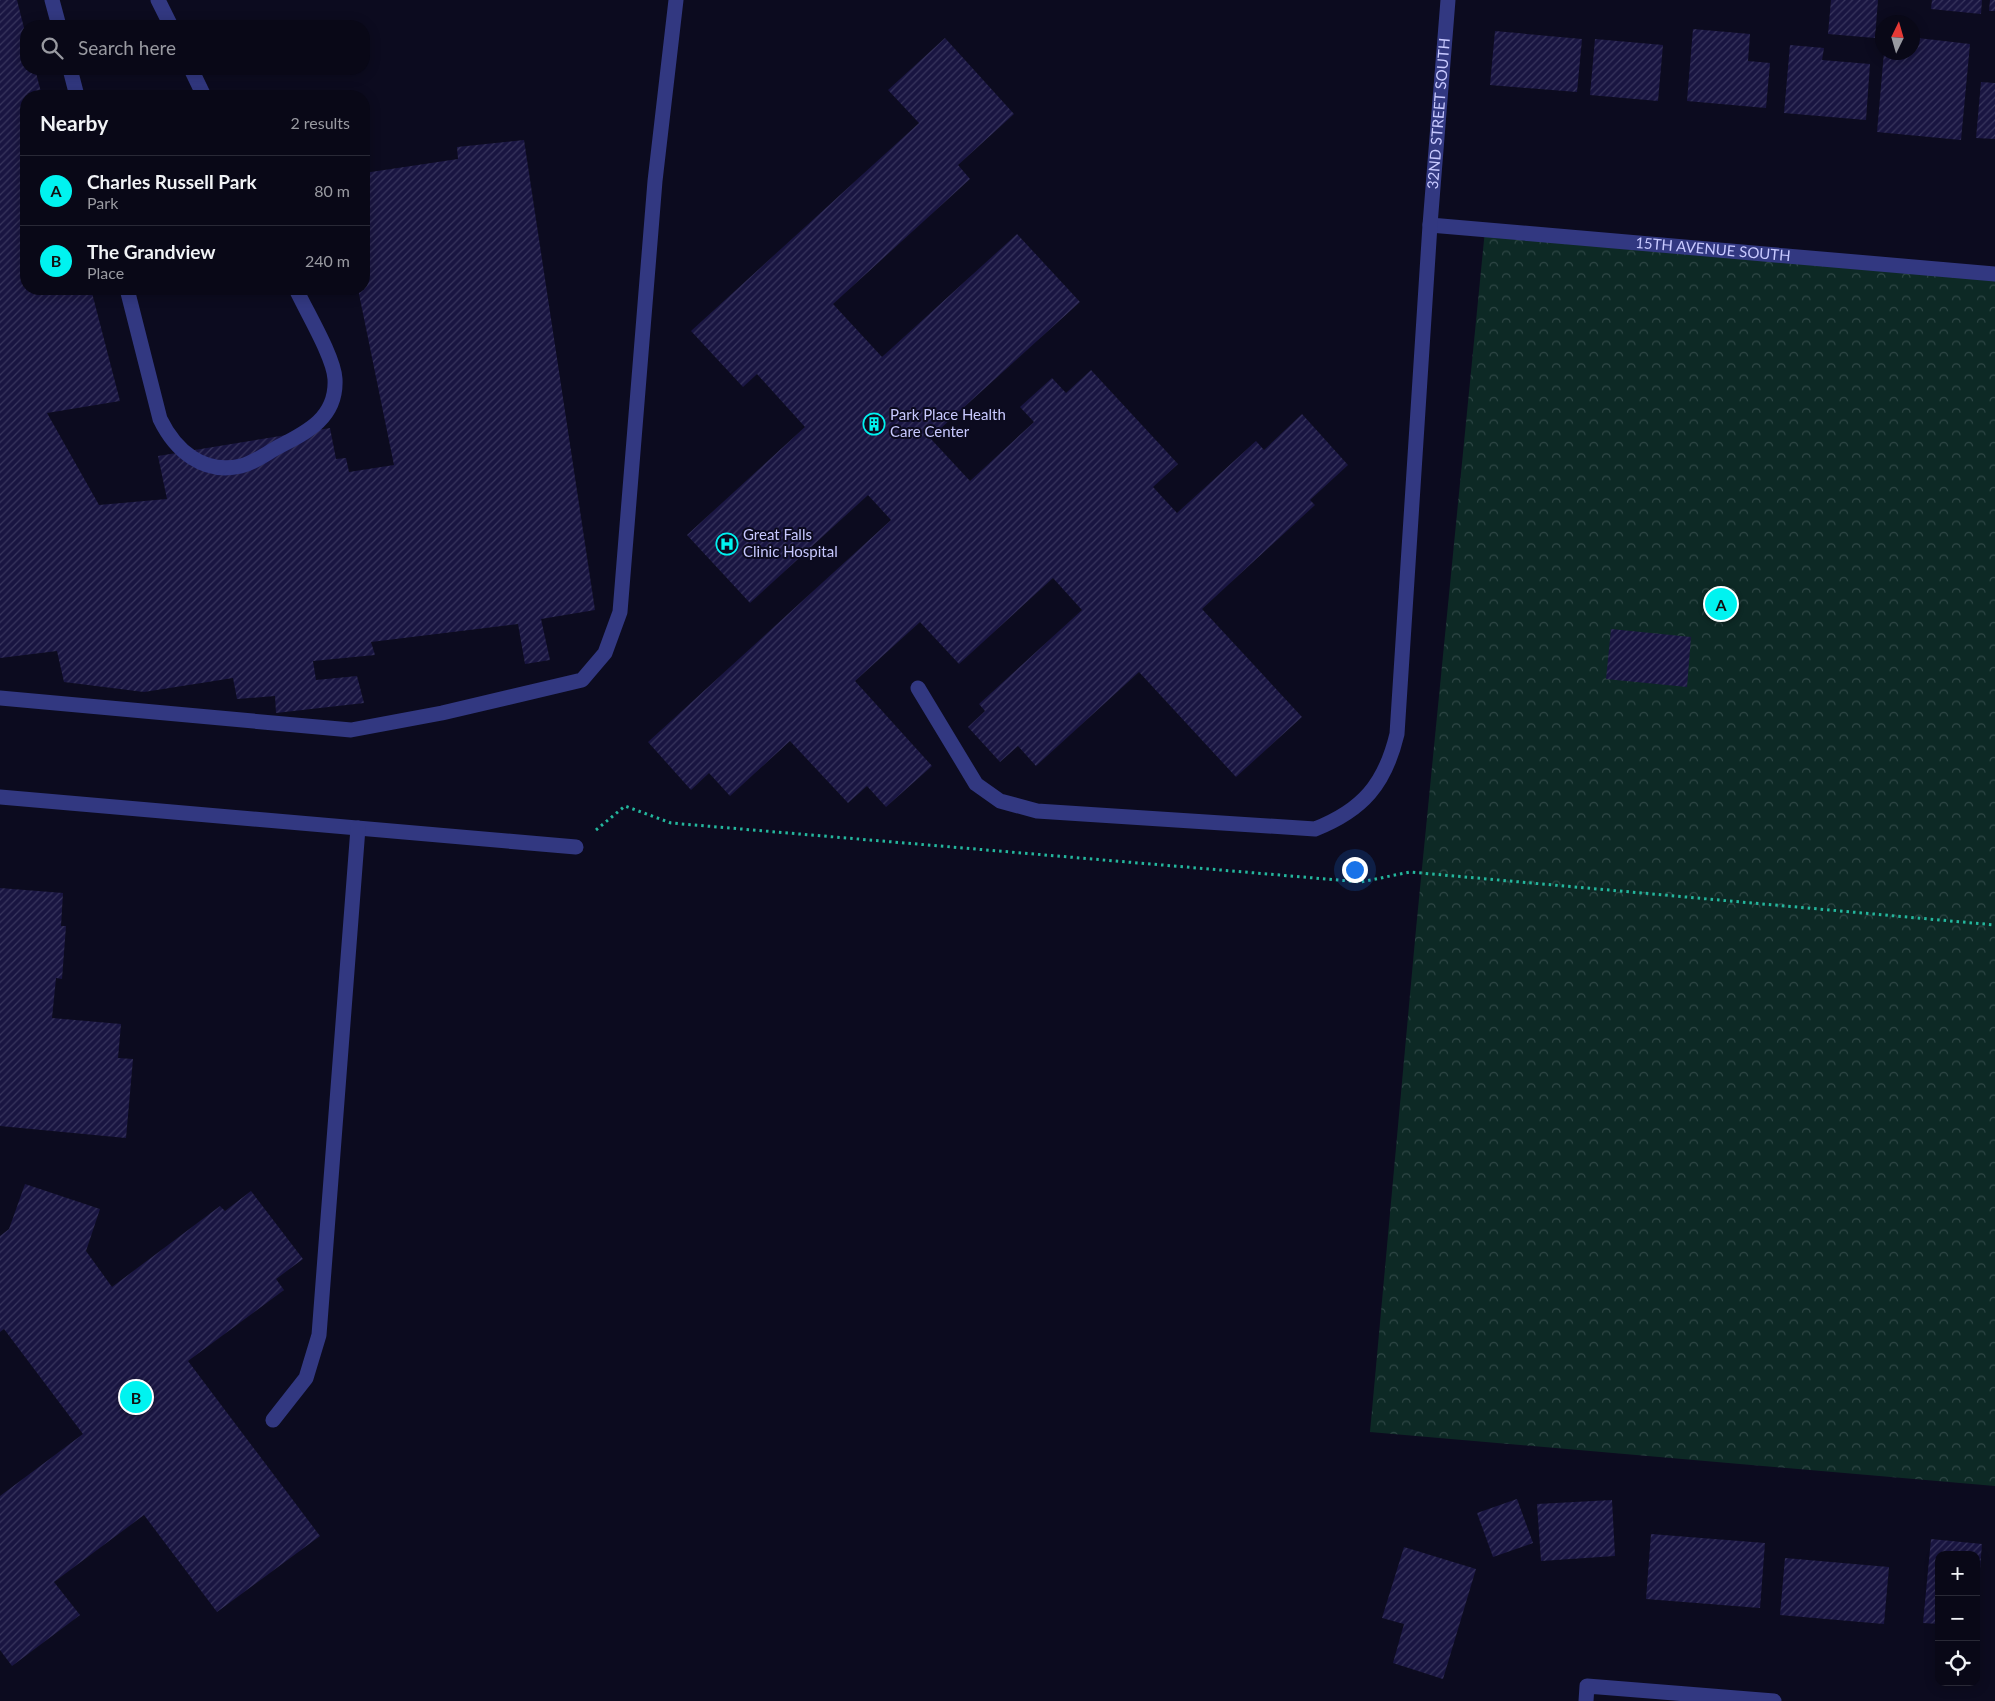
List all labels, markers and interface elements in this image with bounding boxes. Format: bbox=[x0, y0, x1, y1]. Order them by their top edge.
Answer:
north arrow bbox=[1875, 15, 1920, 60]
search box bbox=[20, 20, 370, 75]
icon: search bbox=[38, 34, 66, 62]
text: Search here bbox=[78, 36, 176, 59]
street label: 32ND STREET SOUTH bbox=[1423, 37, 1453, 190]
text: Nearby bbox=[40, 110, 108, 135]
text: 2 results bbox=[290, 113, 350, 132]
text: Charles Russell Park bbox=[87, 170, 257, 193]
text: A bbox=[50, 181, 62, 200]
text: 80 m bbox=[314, 181, 350, 200]
text: Park bbox=[87, 193, 118, 212]
street label: 15TH AVENUE SOUTH bbox=[1635, 233, 1791, 264]
text: The Grandview bbox=[87, 240, 216, 263]
text: B bbox=[51, 251, 61, 270]
text: 240 m bbox=[305, 251, 350, 270]
text: Place bbox=[87, 263, 124, 282]
place label: Park Place Health Care Center bbox=[890, 405, 1006, 440]
building icon: Park Place Health Care Center bbox=[862, 412, 886, 436]
place label: Great Falls Clinic Hospital bbox=[743, 525, 838, 560]
hospital icon: Great Falls Clinic Hospital bbox=[715, 532, 739, 556]
pin: A bbox=[1705, 585, 1737, 623]
your location bbox=[1342, 857, 1368, 883]
pin: B bbox=[120, 1378, 152, 1416]
map controls bbox=[1935, 1551, 1980, 1686]
button: + bbox=[1935, 1551, 1980, 1596]
button: − bbox=[1935, 1596, 1980, 1641]
button: locate bbox=[1935, 1641, 1980, 1686]

